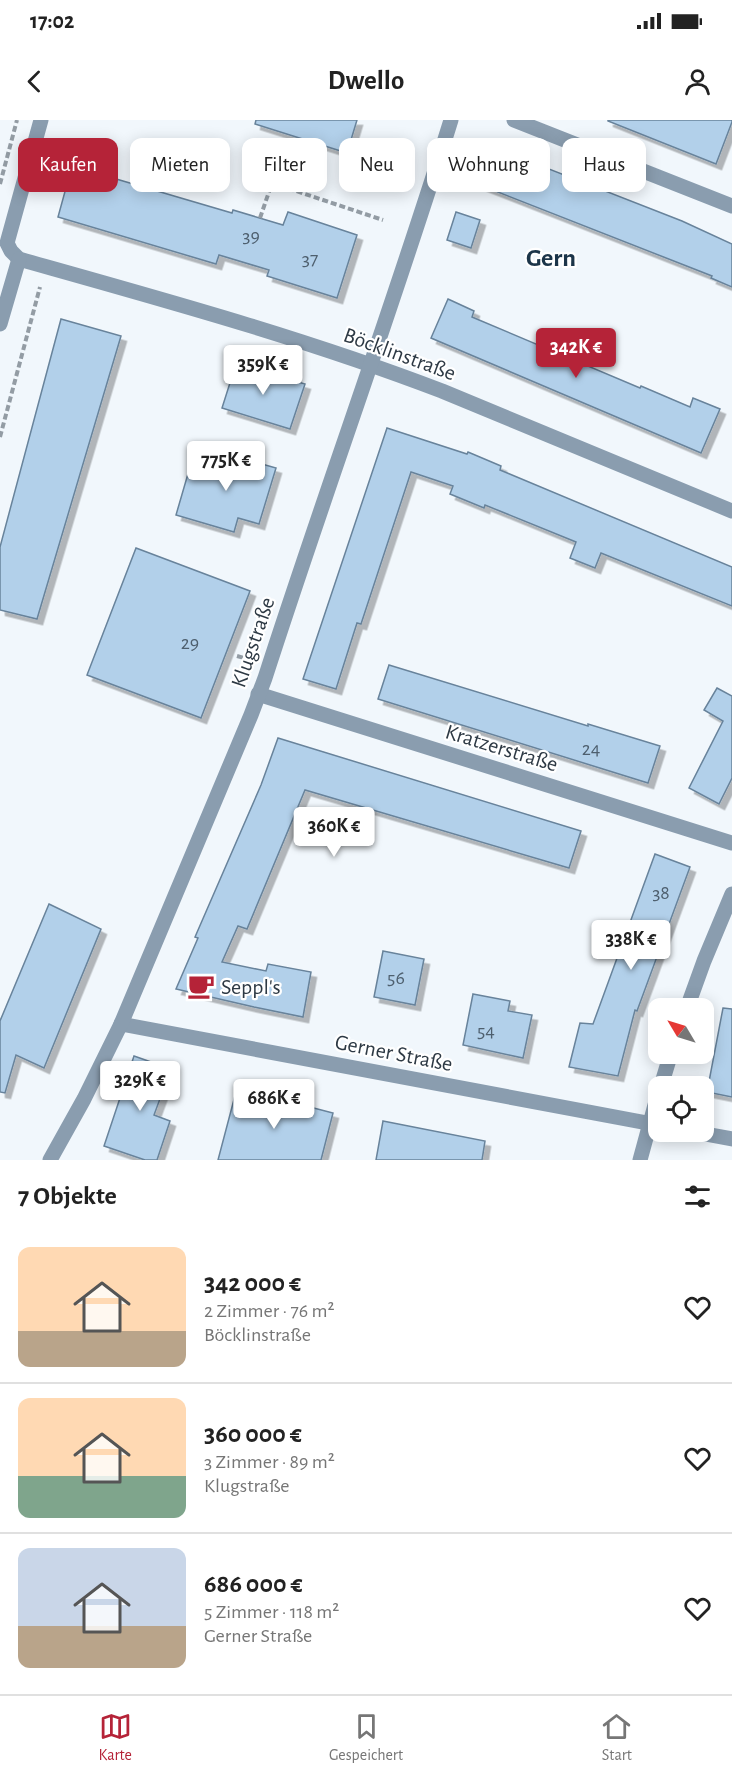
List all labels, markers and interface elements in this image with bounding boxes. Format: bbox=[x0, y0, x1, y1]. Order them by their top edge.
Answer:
text: 17:02 bbox=[30, 10, 74, 32]
icon: back bbox=[18, 65, 51, 98]
icon: person bbox=[681, 65, 714, 98]
text: Dwello bbox=[328, 67, 404, 94]
chip: Kaufen bbox=[18, 138, 118, 192]
chip: Mieten bbox=[130, 138, 230, 192]
chip: Filter bbox=[242, 138, 327, 192]
chip: Neu bbox=[339, 138, 415, 192]
chip: Wohnung bbox=[427, 138, 550, 192]
chip: Haus bbox=[562, 138, 646, 192]
house number: 39 bbox=[242, 226, 260, 246]
district label: Gern bbox=[526, 245, 576, 271]
house number: 37 bbox=[302, 249, 318, 269]
street label: Böcklinstraße bbox=[341, 324, 459, 384]
pin: 342K € bbox=[527, 328, 625, 379]
text: 342K € bbox=[550, 337, 602, 357]
pin: 359K € bbox=[214, 345, 312, 396]
text: 359K € bbox=[238, 354, 288, 374]
pin: 775K € bbox=[177, 441, 275, 492]
text: 775K € bbox=[201, 450, 251, 470]
street label: Klugstraße bbox=[227, 594, 279, 690]
house number: 29 bbox=[181, 633, 199, 653]
street label: Kratzerstraße bbox=[443, 720, 561, 775]
house number: 24 bbox=[582, 739, 600, 759]
pin: 360K € bbox=[285, 807, 383, 858]
text: 360K € bbox=[308, 816, 360, 836]
house number: 38 bbox=[652, 883, 670, 903]
pin: 338K € bbox=[582, 920, 680, 971]
text: 338K € bbox=[605, 929, 657, 949]
house number: 56 bbox=[387, 968, 405, 988]
cafe icon: Seppl's bbox=[186, 971, 216, 1001]
place label: Seppl's bbox=[221, 976, 281, 998]
north arrow bbox=[648, 998, 714, 1064]
map controls bbox=[648, 998, 714, 1142]
house number: 54 bbox=[477, 1021, 495, 1041]
street label: Gerner Straße bbox=[333, 1031, 454, 1075]
pin: 329K € bbox=[91, 1061, 189, 1112]
text: 329K € bbox=[114, 1070, 166, 1090]
button: locate bbox=[648, 1076, 714, 1142]
pin: 686K € bbox=[225, 1079, 323, 1130]
text: 686K € bbox=[247, 1088, 301, 1108]
icon: filters bbox=[681, 1180, 714, 1213]
text: 7 Objekte bbox=[18, 1183, 117, 1209]
text: 342 000 € bbox=[204, 1270, 301, 1296]
icon: home bbox=[66, 1271, 138, 1343]
icon: heart bbox=[681, 1291, 714, 1324]
text: 2 Zimmer · 76 m² bbox=[204, 1301, 334, 1321]
text: Böcklinstraße bbox=[204, 1325, 311, 1345]
text: 360 000 € bbox=[204, 1421, 302, 1447]
icon: home bbox=[66, 1422, 138, 1494]
icon: heart bbox=[681, 1442, 714, 1475]
text: 3 Zimmer · 89 m² bbox=[204, 1452, 335, 1472]
text: Klugstraße bbox=[204, 1476, 289, 1496]
text: 686 000 € bbox=[204, 1571, 303, 1597]
icon: home bbox=[66, 1572, 138, 1644]
icon: heart bbox=[681, 1592, 714, 1625]
text: 5 Zimmer · 118 m² bbox=[204, 1602, 339, 1622]
text: Gerner Straße bbox=[204, 1626, 312, 1646]
tab: Karte bbox=[99, 1710, 132, 1765]
tab: Gespeichert bbox=[329, 1710, 403, 1765]
tab: Start bbox=[600, 1710, 633, 1765]

